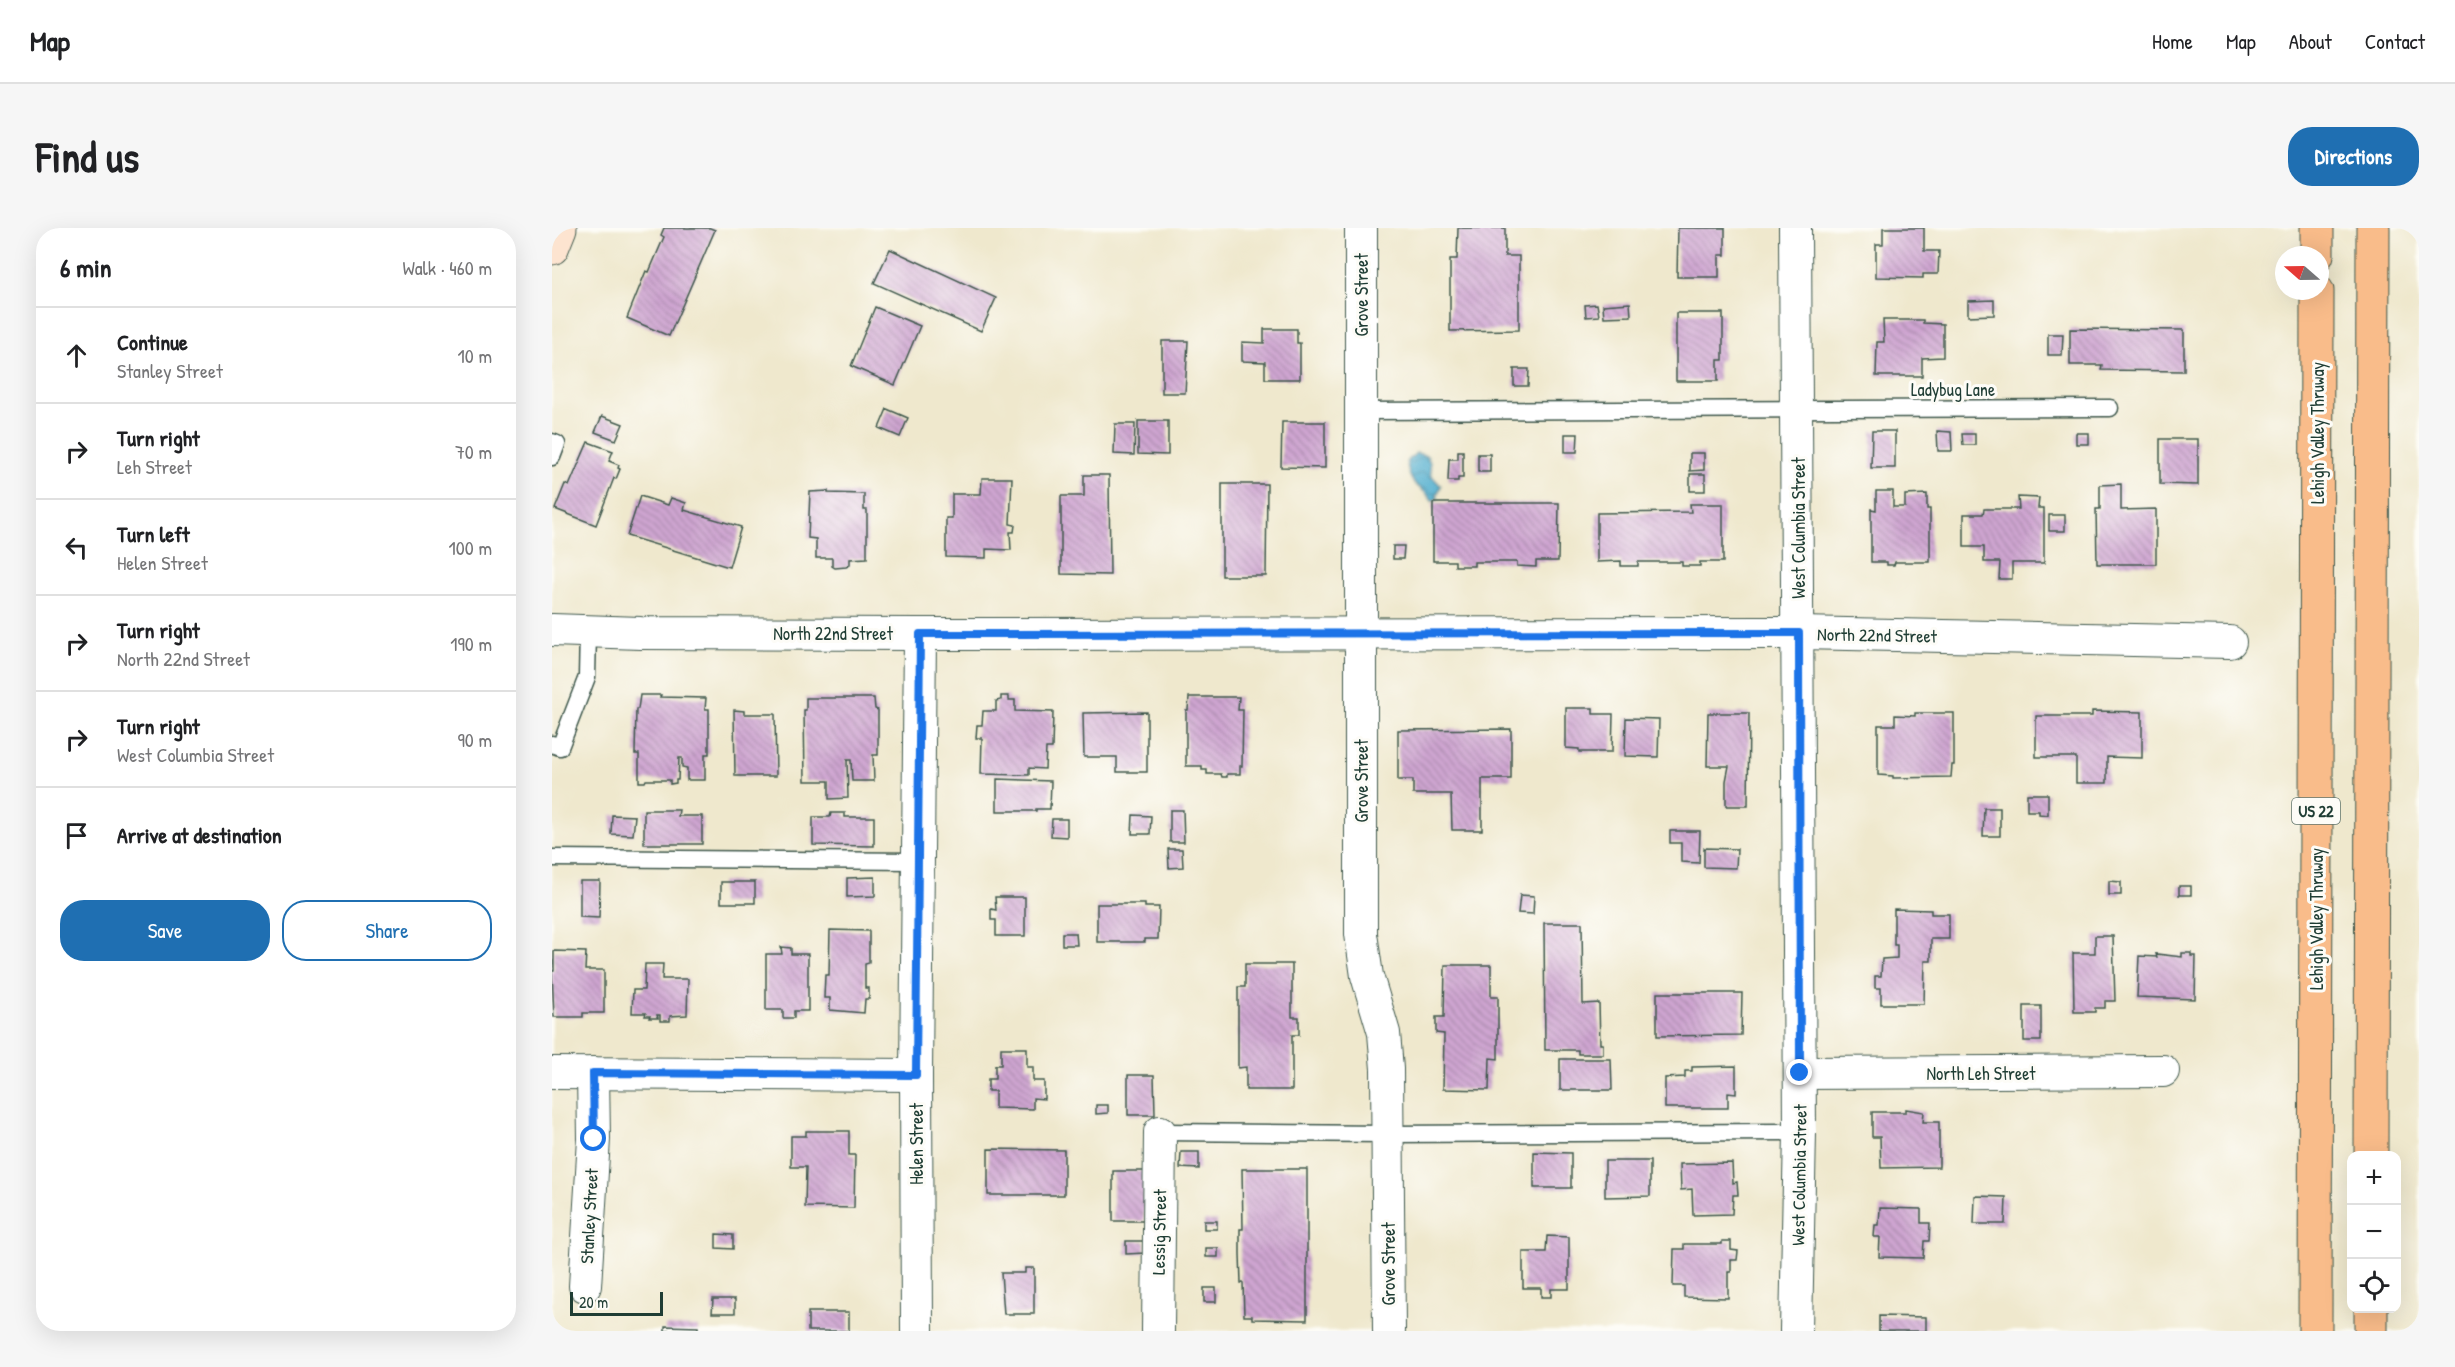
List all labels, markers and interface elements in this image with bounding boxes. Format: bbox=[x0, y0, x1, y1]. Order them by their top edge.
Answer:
text: Map bbox=[30, 22, 70, 60]
text: Home bbox=[2152, 27, 2193, 56]
text: Map bbox=[2226, 27, 2256, 56]
text: About bbox=[2289, 27, 2332, 56]
text: Contact bbox=[2365, 27, 2425, 56]
button: Directions bbox=[2288, 127, 2419, 186]
text: Find us bbox=[36, 128, 139, 185]
north arrow bbox=[2275, 246, 2329, 300]
text: 6 min bbox=[60, 250, 112, 285]
street label: Grove Street bbox=[1349, 253, 1374, 337]
text: Walk · 460 m bbox=[402, 254, 492, 281]
text: Continue bbox=[117, 327, 188, 357]
icon: ahead bbox=[60, 339, 93, 372]
text: 10 m bbox=[458, 342, 492, 369]
text: Stanley Street bbox=[117, 357, 223, 384]
street label: Lehigh Valley Thruway bbox=[2305, 362, 2330, 504]
street label: Ladybug Lane bbox=[1911, 377, 1995, 402]
text: Turn right bbox=[117, 423, 200, 453]
icon: right bbox=[60, 435, 93, 468]
text: 70 m bbox=[455, 438, 492, 465]
text: Leh Street bbox=[117, 453, 192, 480]
street label: West Columbia Street bbox=[1786, 456, 1811, 599]
text: Turn left bbox=[117, 519, 190, 549]
icon: left bbox=[60, 531, 93, 564]
text: 100 m bbox=[449, 534, 492, 561]
text: Helen Street bbox=[117, 549, 208, 576]
text: Turn right bbox=[117, 615, 200, 645]
street label: North 22nd Street bbox=[773, 621, 894, 646]
street label: North 22nd Street bbox=[1817, 621, 1938, 649]
icon: right bbox=[60, 627, 93, 660]
text: 190 m bbox=[450, 630, 492, 657]
text: North 22nd Street bbox=[117, 645, 250, 672]
text: Turn right bbox=[117, 711, 200, 741]
icon: right bbox=[60, 723, 93, 756]
text: 90 m bbox=[458, 726, 492, 753]
street label: Grove Street bbox=[1349, 739, 1374, 823]
text: West Columbia Street bbox=[117, 741, 274, 768]
road number: US 22 bbox=[2292, 798, 2340, 824]
icon: arrive bbox=[60, 819, 93, 852]
text: Arrive at destination bbox=[117, 820, 282, 850]
street label: Lehigh Valley Thruway bbox=[2304, 848, 2329, 990]
button: Save bbox=[60, 900, 270, 961]
button: Share bbox=[282, 900, 492, 961]
route end bbox=[1786, 1059, 1812, 1085]
street label: North Leh Street bbox=[1926, 1061, 2036, 1086]
street label: Helen Street bbox=[904, 1102, 929, 1185]
street label: West Columbia Street bbox=[1785, 1103, 1813, 1246]
route start bbox=[580, 1125, 606, 1151]
map controls bbox=[2347, 1151, 2401, 1313]
button: + bbox=[2347, 1151, 2401, 1205]
street label: Stanley Street bbox=[574, 1167, 604, 1264]
street label: Lessig Street bbox=[1146, 1188, 1172, 1275]
button: − bbox=[2347, 1205, 2401, 1259]
street label: Grove Street bbox=[1376, 1222, 1401, 1306]
button: locate bbox=[2347, 1259, 2401, 1313]
scale bar bbox=[570, 1289, 663, 1316]
text: 20 m bbox=[579, 1291, 608, 1313]

